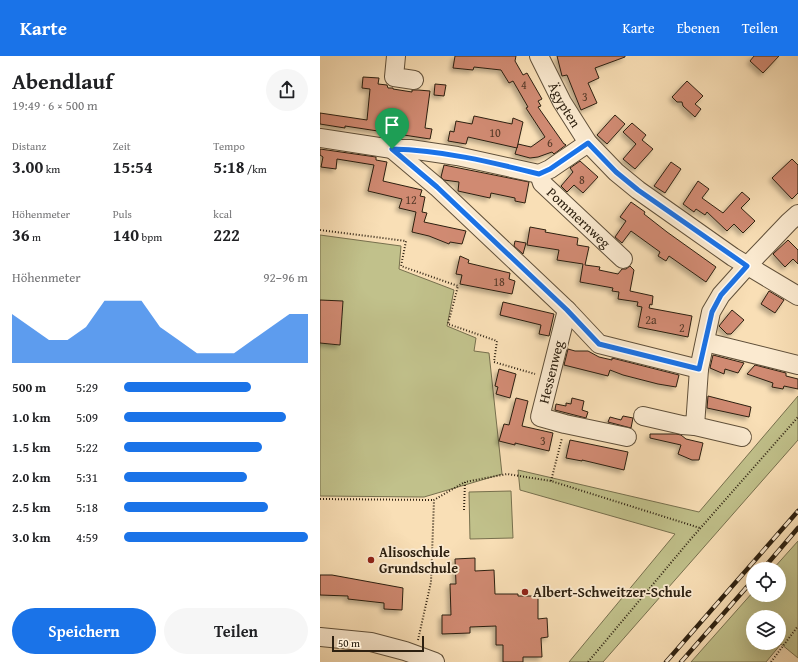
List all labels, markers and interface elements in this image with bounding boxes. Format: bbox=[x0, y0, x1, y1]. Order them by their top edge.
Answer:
text: Karte bbox=[20, 14, 67, 42]
text: Karte bbox=[622, 18, 655, 38]
text: Ebenen bbox=[677, 18, 720, 38]
text: Teilen bbox=[742, 18, 778, 38]
text: Abendlauf bbox=[12, 65, 113, 97]
button: share bbox=[266, 69, 308, 111]
house number: 4 bbox=[521, 76, 527, 93]
street label: Ägypten bbox=[544, 79, 586, 131]
house number: 3 bbox=[582, 88, 588, 105]
text: 19:49 · 6 × 500 m bbox=[12, 96, 98, 115]
pin bbox=[375, 108, 409, 149]
icon: arrive bbox=[381, 114, 403, 136]
house number: 10 bbox=[489, 124, 501, 141]
house number: 6 bbox=[547, 134, 553, 151]
text: Distanz bbox=[12, 138, 46, 154]
text: Zeit bbox=[113, 138, 131, 154]
text: Tempo bbox=[213, 138, 245, 154]
text: 3.00 bbox=[12, 154, 43, 179]
text: 15:54 bbox=[113, 154, 153, 179]
text: 5:18 bbox=[213, 154, 245, 179]
text: km bbox=[43, 161, 60, 177]
text: /km bbox=[245, 161, 267, 177]
house number: 8 bbox=[579, 171, 585, 188]
street label: Pommernweg bbox=[542, 183, 615, 253]
house number: 12 bbox=[405, 191, 417, 208]
text: Höhenmeter bbox=[12, 206, 70, 222]
text: Puls bbox=[113, 206, 132, 222]
text: kcal bbox=[213, 206, 232, 222]
text: 36 bbox=[12, 222, 30, 247]
text: 140 bbox=[113, 222, 139, 247]
text: 222 bbox=[213, 222, 240, 247]
text: m bbox=[30, 229, 41, 245]
text: bpm bbox=[139, 229, 162, 245]
text: Höhenmeter bbox=[12, 268, 81, 287]
text: 92–96 m bbox=[263, 268, 308, 287]
house number: 18 bbox=[493, 273, 505, 290]
house number: 2a bbox=[645, 311, 657, 328]
house number: 2 bbox=[679, 319, 685, 336]
street label: Hessenweg bbox=[533, 338, 569, 406]
text: 500 m bbox=[12, 378, 46, 397]
text: 5:29 bbox=[76, 378, 98, 397]
text: 1.0 km bbox=[12, 408, 51, 427]
text: 5:09 bbox=[76, 408, 98, 427]
house number: 3 bbox=[540, 432, 546, 449]
text: 1.5 km bbox=[12, 438, 51, 457]
text: 5:22 bbox=[76, 438, 98, 457]
text: 2.0 km bbox=[12, 468, 51, 487]
text: 5:31 bbox=[76, 468, 98, 487]
text: 2.5 km bbox=[12, 498, 51, 517]
text: 5:18 bbox=[76, 498, 98, 517]
text: 3.0 km bbox=[12, 528, 51, 547]
text: 4:59 bbox=[76, 528, 98, 547]
place label: Alisoschule Grundschule bbox=[379, 542, 458, 578]
marker: Alisoschule Grundschule bbox=[366, 555, 376, 565]
map controls bbox=[746, 562, 786, 650]
button: locate bbox=[746, 562, 786, 602]
place label: Albert-Schweitzer-Schule bbox=[533, 582, 692, 602]
marker: Albert-Schweitzer-Schule bbox=[520, 587, 530, 597]
button: Speichern bbox=[12, 608, 156, 654]
button: Teilen bbox=[164, 608, 308, 654]
button: layers bbox=[746, 610, 786, 650]
scale bar bbox=[332, 634, 424, 653]
text: 50 m bbox=[338, 635, 360, 651]

